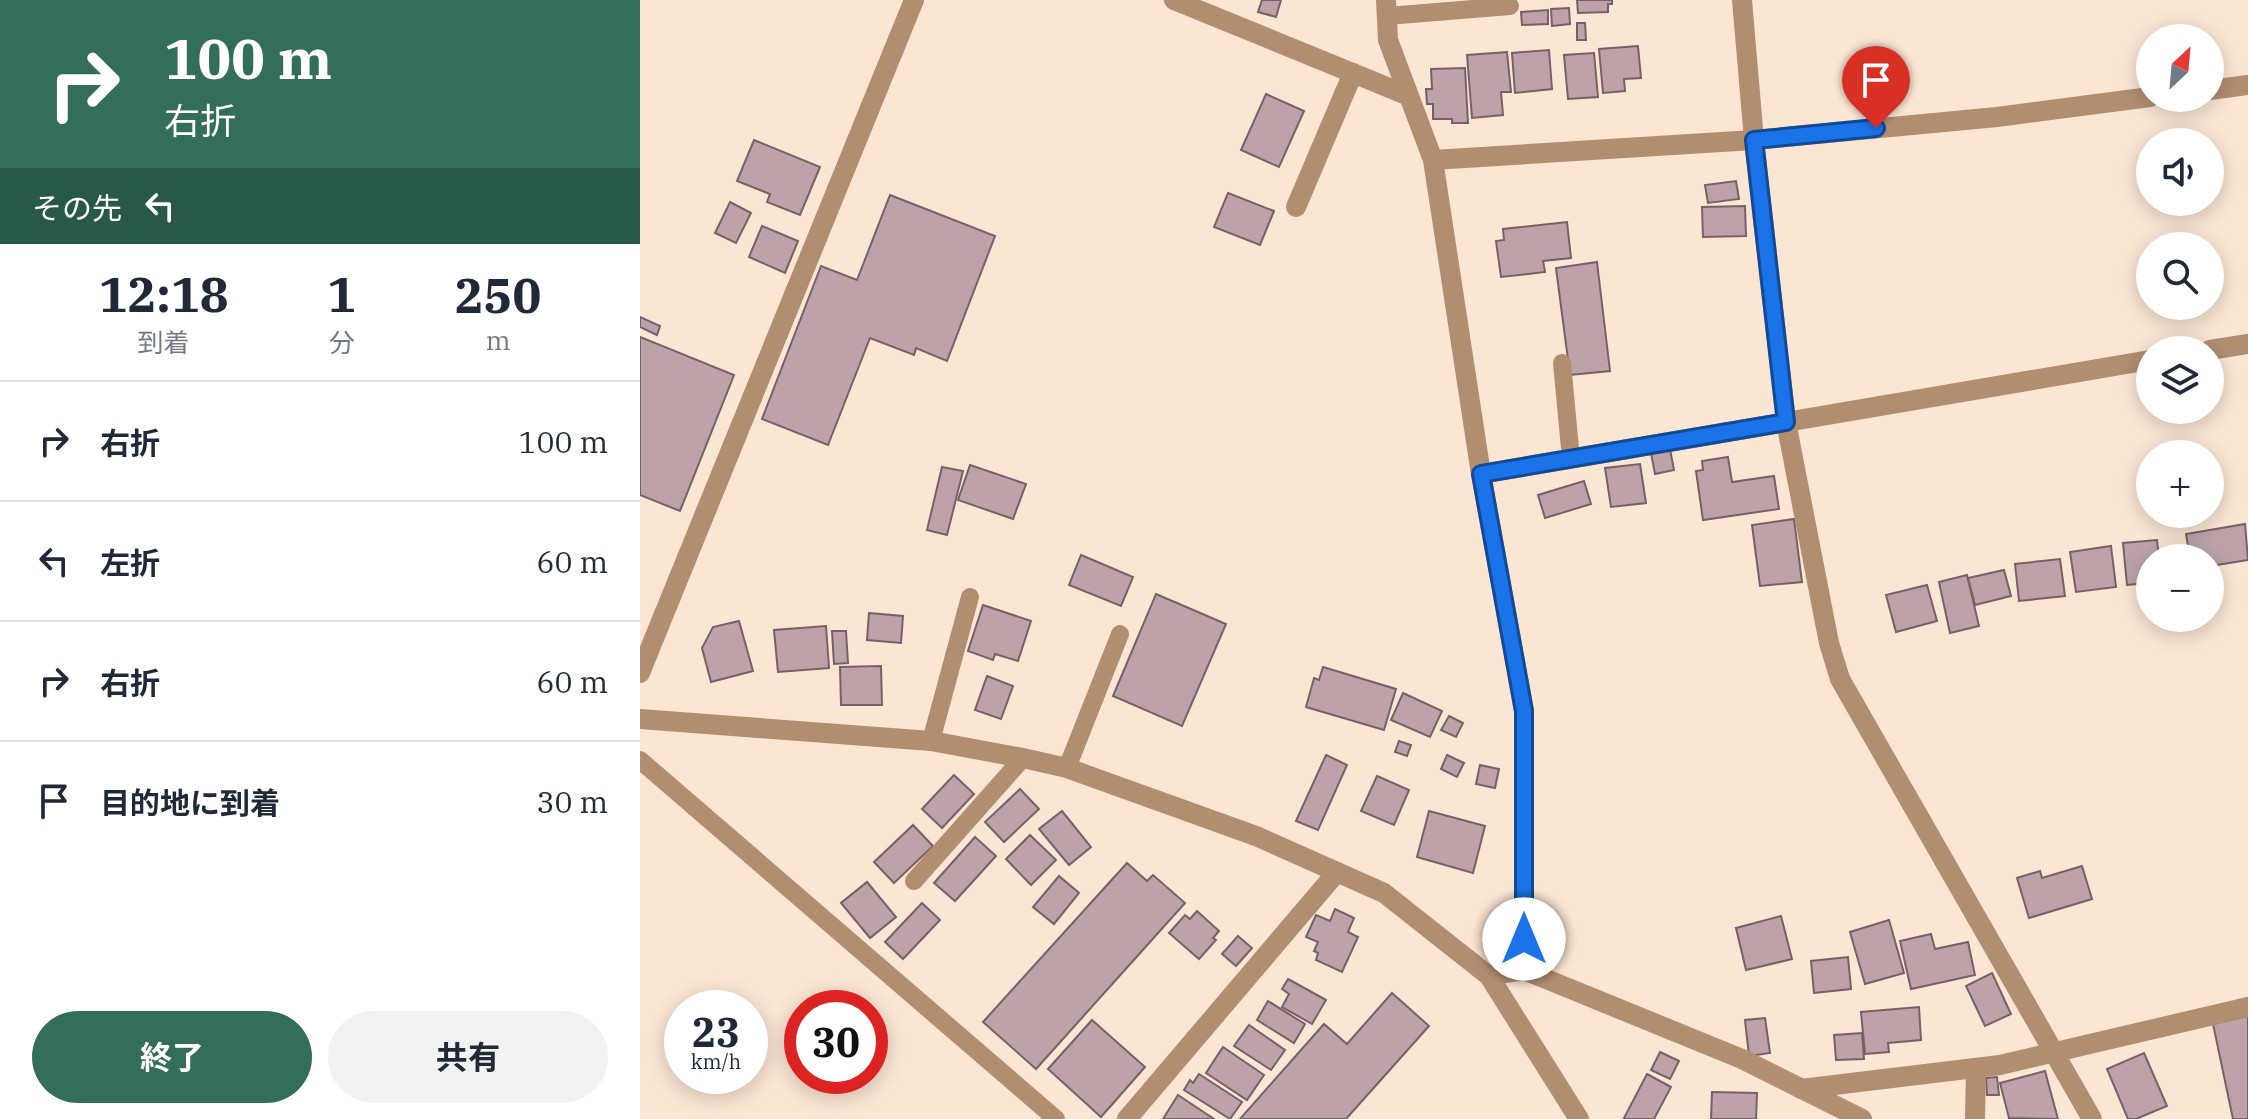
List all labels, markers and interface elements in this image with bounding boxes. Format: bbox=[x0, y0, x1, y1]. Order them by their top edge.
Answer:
text: 100 m bbox=[164, 22, 332, 94]
north arrow bbox=[2136, 24, 2224, 112]
map controls bbox=[2136, 24, 2224, 632]
icon: right bbox=[32, 32, 136, 136]
pin bbox=[1842, 46, 1910, 128]
icon: arrive bbox=[1854, 58, 1898, 102]
text: 右折 bbox=[164, 97, 236, 144]
button: sound bbox=[2136, 128, 2224, 216]
icon: left bbox=[138, 184, 182, 228]
text: その先 bbox=[32, 188, 122, 227]
button: search bbox=[2136, 232, 2224, 320]
text: 12:18 bbox=[99, 263, 229, 325]
text: 1 bbox=[327, 263, 356, 325]
text: 250 bbox=[455, 264, 541, 326]
text: m bbox=[486, 323, 510, 357]
text: 到着 bbox=[138, 325, 190, 359]
text: 分 bbox=[329, 325, 355, 359]
button: layers bbox=[2136, 336, 2224, 424]
icon: right bbox=[32, 419, 76, 463]
text: 100 m bbox=[518, 422, 608, 461]
text: 右折 bbox=[100, 423, 160, 462]
button: + bbox=[2136, 440, 2224, 528]
icon: left bbox=[32, 539, 76, 583]
text: 60 m bbox=[536, 542, 608, 581]
text: 左折 bbox=[100, 543, 160, 582]
button: − bbox=[2136, 544, 2224, 632]
icon: right bbox=[32, 659, 76, 703]
text: 60 m bbox=[536, 662, 608, 701]
text: 右折 bbox=[100, 663, 160, 702]
icon: arrive bbox=[32, 779, 76, 823]
text: 30 m bbox=[536, 782, 608, 821]
text: 目的地に到着 bbox=[100, 783, 280, 822]
position arrow bbox=[1482, 897, 1566, 981]
speed limit sign: 30 bbox=[784, 990, 888, 1094]
text: 23 bbox=[692, 1006, 740, 1058]
button: 終了 bbox=[32, 1011, 312, 1103]
button: 共有 bbox=[328, 1011, 608, 1103]
text: km/h bbox=[691, 1048, 741, 1075]

